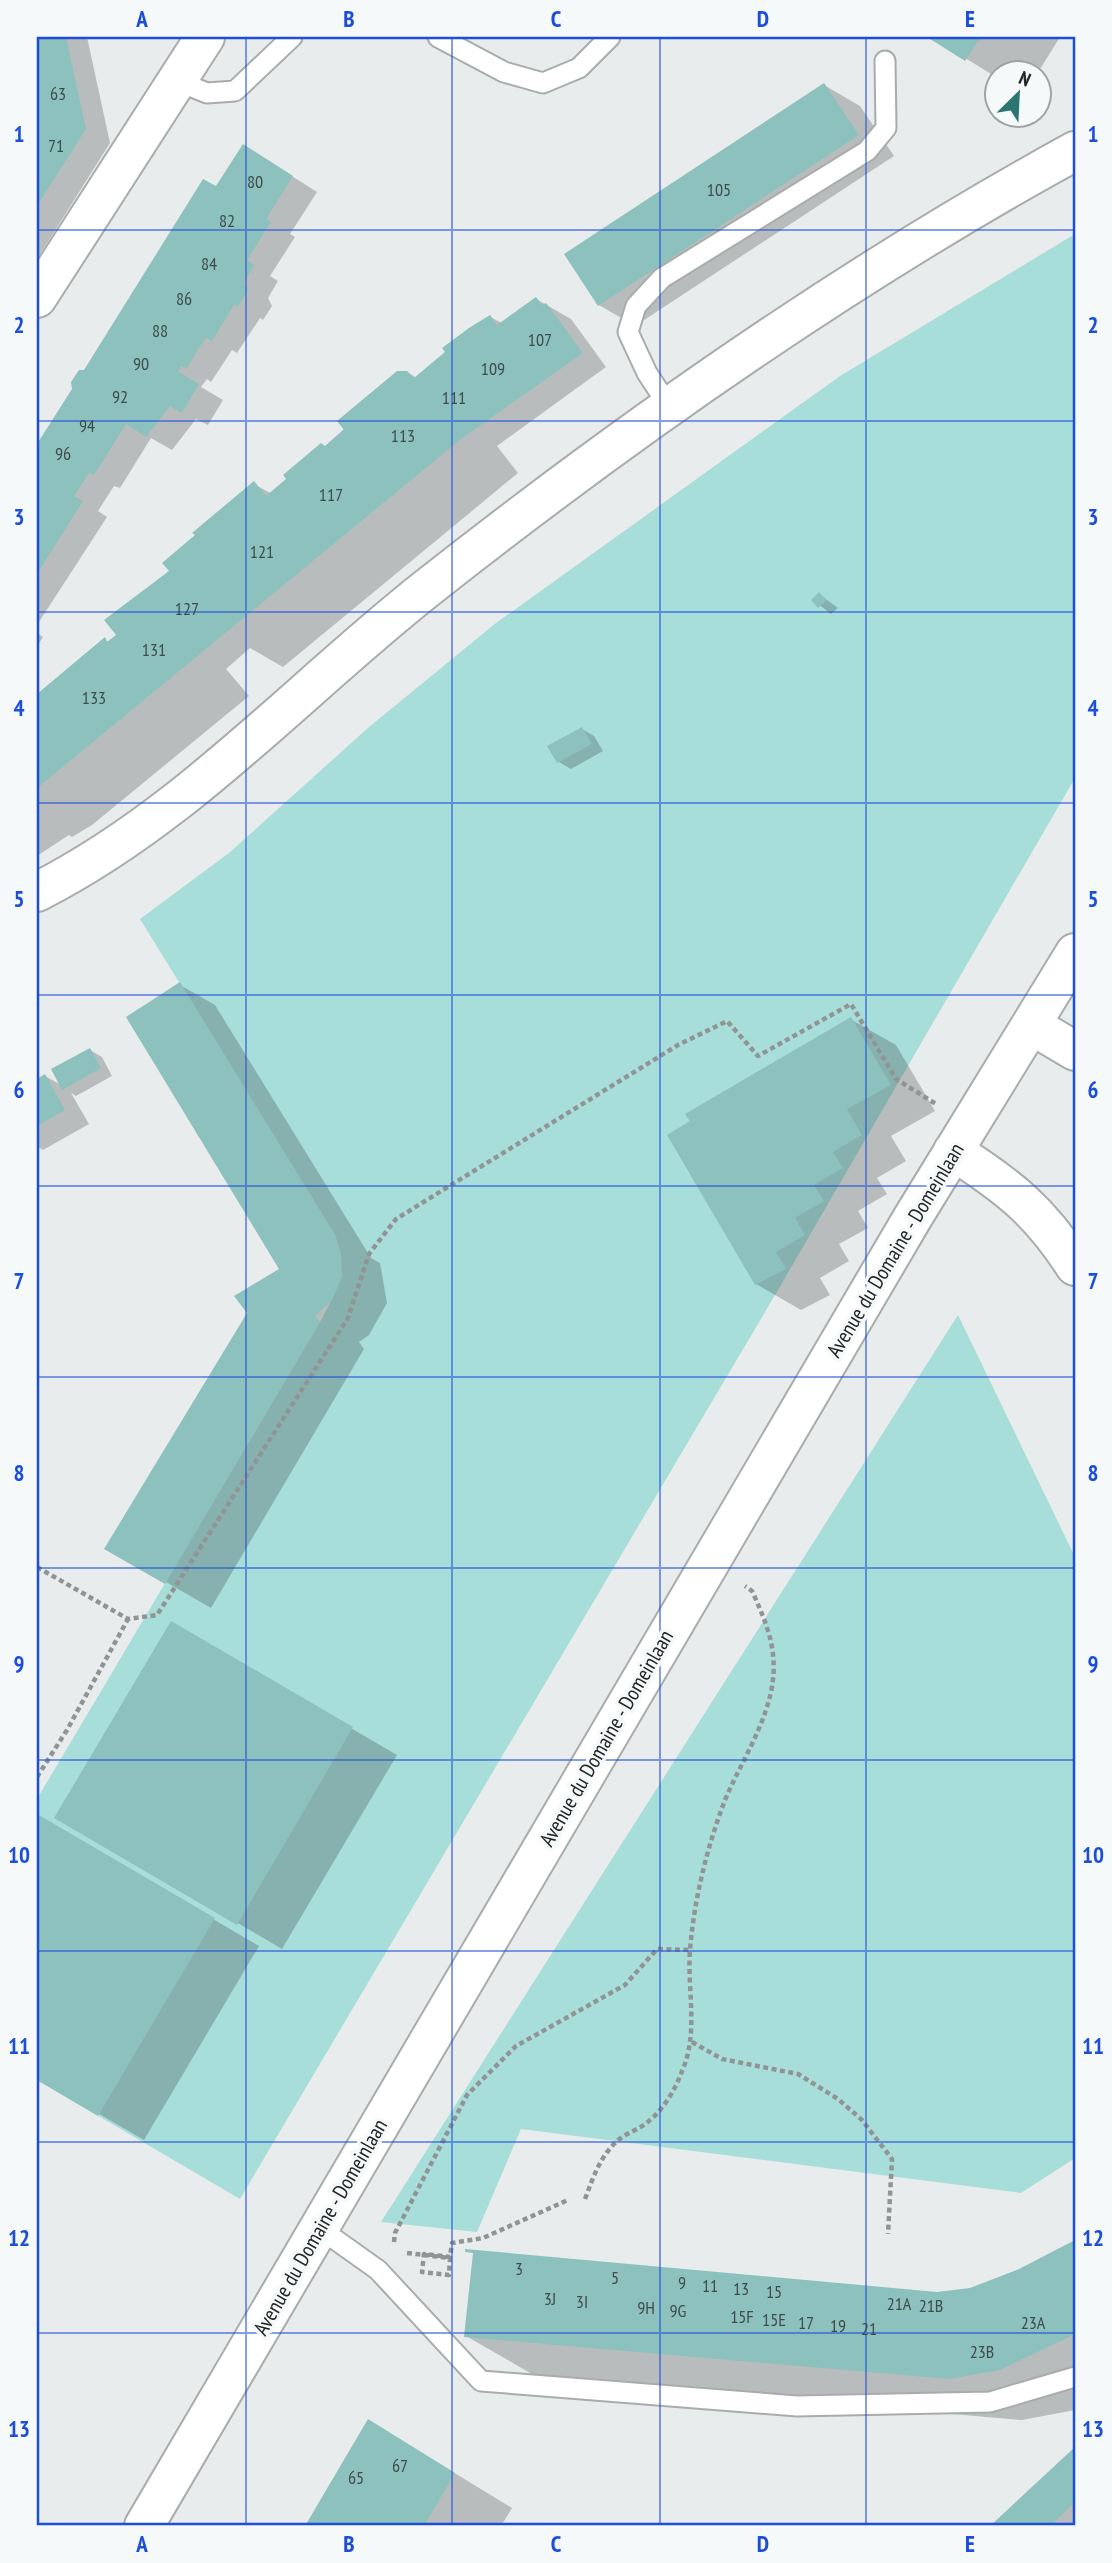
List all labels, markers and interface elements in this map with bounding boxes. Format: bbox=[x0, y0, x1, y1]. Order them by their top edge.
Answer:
text: A bbox=[135, 4, 148, 33]
text: B bbox=[343, 4, 355, 33]
text: C bbox=[551, 4, 562, 33]
text: D bbox=[757, 4, 769, 33]
text: E bbox=[965, 4, 975, 33]
north arrow bbox=[982, 60, 1052, 130]
text: N bbox=[1015, 65, 1034, 92]
house number: 63 bbox=[50, 82, 66, 105]
text: 1 bbox=[14, 119, 25, 148]
text: 1 bbox=[1088, 119, 1099, 148]
house number: 71 bbox=[48, 134, 64, 157]
house number: 80 bbox=[247, 170, 263, 193]
house number: 105 bbox=[707, 178, 731, 201]
house number: 82 bbox=[219, 209, 235, 232]
house number: 84 bbox=[201, 252, 217, 275]
house number: 86 bbox=[176, 287, 192, 310]
text: 2 bbox=[14, 310, 25, 339]
text: 2 bbox=[1088, 310, 1099, 339]
house number: 88 bbox=[152, 319, 168, 342]
house number: 107 bbox=[528, 328, 552, 351]
house number: 90 bbox=[133, 352, 149, 375]
house number: 109 bbox=[481, 357, 505, 380]
house number: 92 bbox=[112, 385, 128, 408]
house number: 111 bbox=[442, 386, 466, 409]
house number: 94 bbox=[79, 414, 95, 437]
house number: 113 bbox=[391, 424, 415, 447]
house number: 96 bbox=[55, 442, 71, 465]
house number: 117 bbox=[319, 483, 343, 506]
text: 3 bbox=[14, 502, 25, 531]
text: 3 bbox=[1088, 502, 1099, 531]
house number: 121 bbox=[250, 540, 274, 563]
house number: 127 bbox=[175, 597, 199, 620]
house number: 131 bbox=[142, 638, 166, 661]
house number: 133 bbox=[82, 686, 106, 709]
text: 4 bbox=[14, 693, 25, 722]
text: 4 bbox=[1088, 693, 1099, 722]
text: 5 bbox=[14, 884, 25, 913]
text: 5 bbox=[1088, 884, 1099, 913]
text: 6 bbox=[14, 1075, 25, 1104]
text: 6 bbox=[1088, 1075, 1099, 1104]
street label: Avenue du Domaine - Domeinlaan bbox=[820, 1138, 970, 1362]
text: 7 bbox=[14, 1266, 25, 1295]
text: 7 bbox=[1088, 1266, 1099, 1295]
text: 8 bbox=[14, 1458, 25, 1487]
text: 8 bbox=[1088, 1458, 1099, 1487]
street label: Avenue du Domaine - Domeinlaan bbox=[533, 1625, 679, 1851]
text: 9 bbox=[14, 1649, 25, 1678]
text: 9 bbox=[1088, 1649, 1099, 1678]
text: 10 bbox=[8, 1840, 30, 1869]
text: 10 bbox=[1082, 1840, 1104, 1869]
text: 11 bbox=[8, 2031, 30, 2060]
text: 11 bbox=[1082, 2031, 1104, 2060]
street label: Avenue du Domaine - Domeinlaan bbox=[247, 2114, 393, 2340]
text: 12 bbox=[8, 2223, 30, 2252]
text: 12 bbox=[1082, 2223, 1104, 2252]
house number: 3 bbox=[515, 2257, 523, 2280]
house number: 5 bbox=[611, 2266, 619, 2289]
house number: 9 bbox=[678, 2271, 686, 2294]
house number: 11 bbox=[702, 2274, 718, 2297]
house number: 13 bbox=[733, 2277, 749, 2300]
house number: 15 bbox=[766, 2280, 782, 2303]
house number: 3J bbox=[544, 2287, 556, 2310]
house number: 3I bbox=[576, 2290, 588, 2313]
house number: 21A bbox=[887, 2292, 912, 2315]
house number: 21B bbox=[919, 2294, 943, 2317]
house number: 9H bbox=[637, 2296, 655, 2319]
house number: 9G bbox=[670, 2299, 687, 2322]
house number: 15F bbox=[730, 2305, 754, 2328]
house number: 15E bbox=[762, 2308, 786, 2331]
house number: 17 bbox=[798, 2311, 814, 2334]
house number: 23A bbox=[1021, 2311, 1046, 2334]
house number: 19 bbox=[830, 2314, 846, 2337]
house number: 21 bbox=[861, 2317, 877, 2340]
house number: 23B bbox=[970, 2340, 994, 2363]
text: 13 bbox=[8, 2414, 30, 2443]
text: 13 bbox=[1082, 2414, 1104, 2443]
house number: 67 bbox=[392, 2454, 408, 2477]
house number: 65 bbox=[348, 2466, 364, 2489]
text: A bbox=[135, 2529, 148, 2558]
text: B bbox=[343, 2529, 355, 2558]
text: C bbox=[551, 2529, 562, 2558]
text: D bbox=[757, 2529, 769, 2558]
text: E bbox=[965, 2529, 975, 2558]

